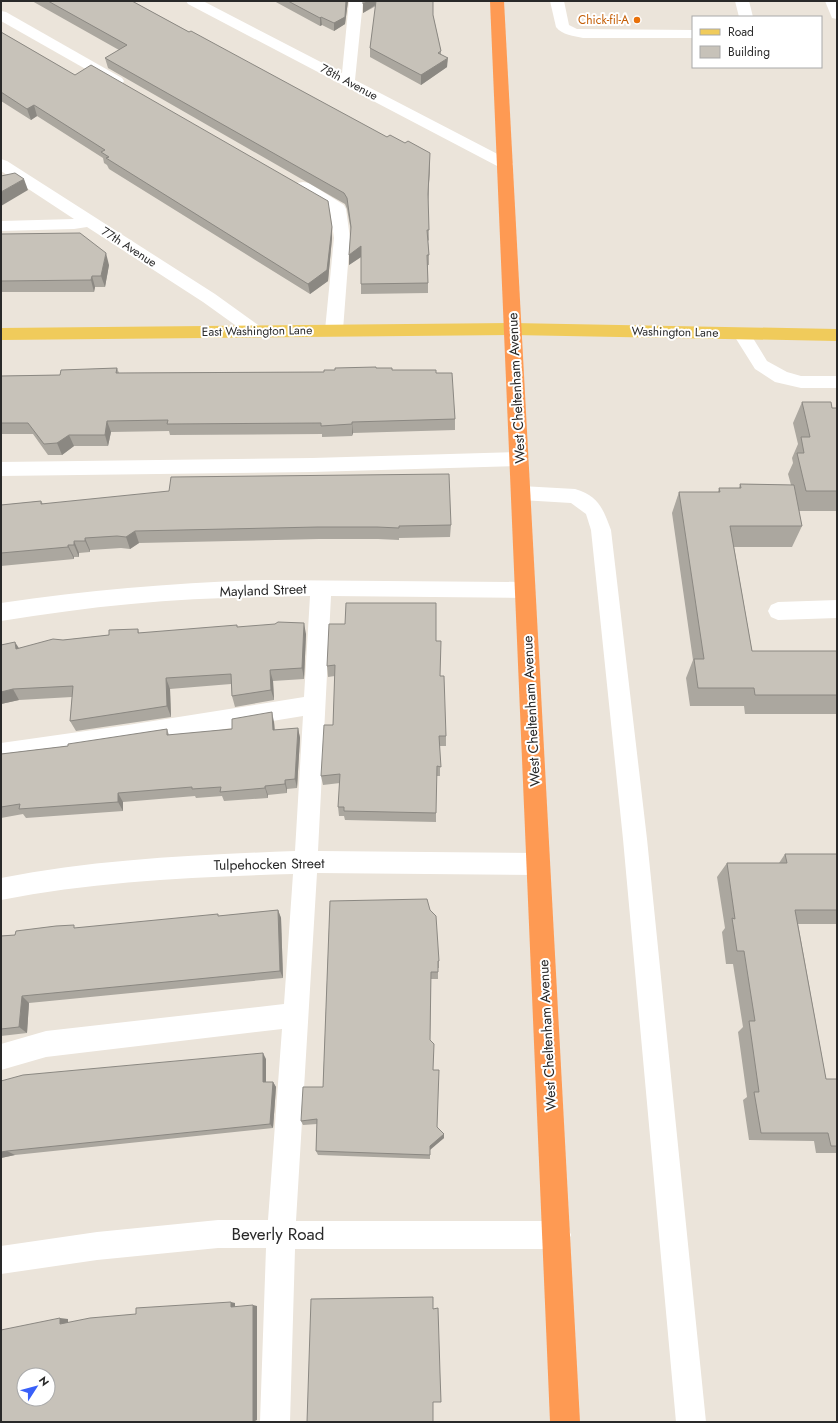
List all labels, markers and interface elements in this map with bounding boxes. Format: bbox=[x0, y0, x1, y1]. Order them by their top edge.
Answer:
place label: Chick-fil-A bbox=[578, 11, 629, 29]
marker: Chick-fil-A bbox=[632, 15, 642, 25]
legend bbox=[692, 16, 822, 68]
text: Road bbox=[728, 23, 754, 41]
text: Building bbox=[728, 43, 770, 61]
street label: 78th Avenue bbox=[317, 59, 381, 105]
street label: 77th Avenue bbox=[98, 222, 160, 272]
street label: West Cheltenham Avenue bbox=[502, 312, 530, 464]
street label: East Washington Lane bbox=[202, 321, 312, 341]
street label: Washington Lane bbox=[631, 322, 719, 342]
street label: Mayland Street bbox=[219, 578, 307, 602]
street label: West Cheltenham Avenue bbox=[517, 635, 545, 787]
street label: Tulpehocken Street bbox=[213, 853, 325, 875]
street label: West Cheltenham Avenue bbox=[533, 959, 561, 1111]
street label: Beverly Road bbox=[232, 1222, 324, 1246]
north arrow bbox=[16, 1367, 56, 1407]
text: N bbox=[35, 1373, 53, 1389]

